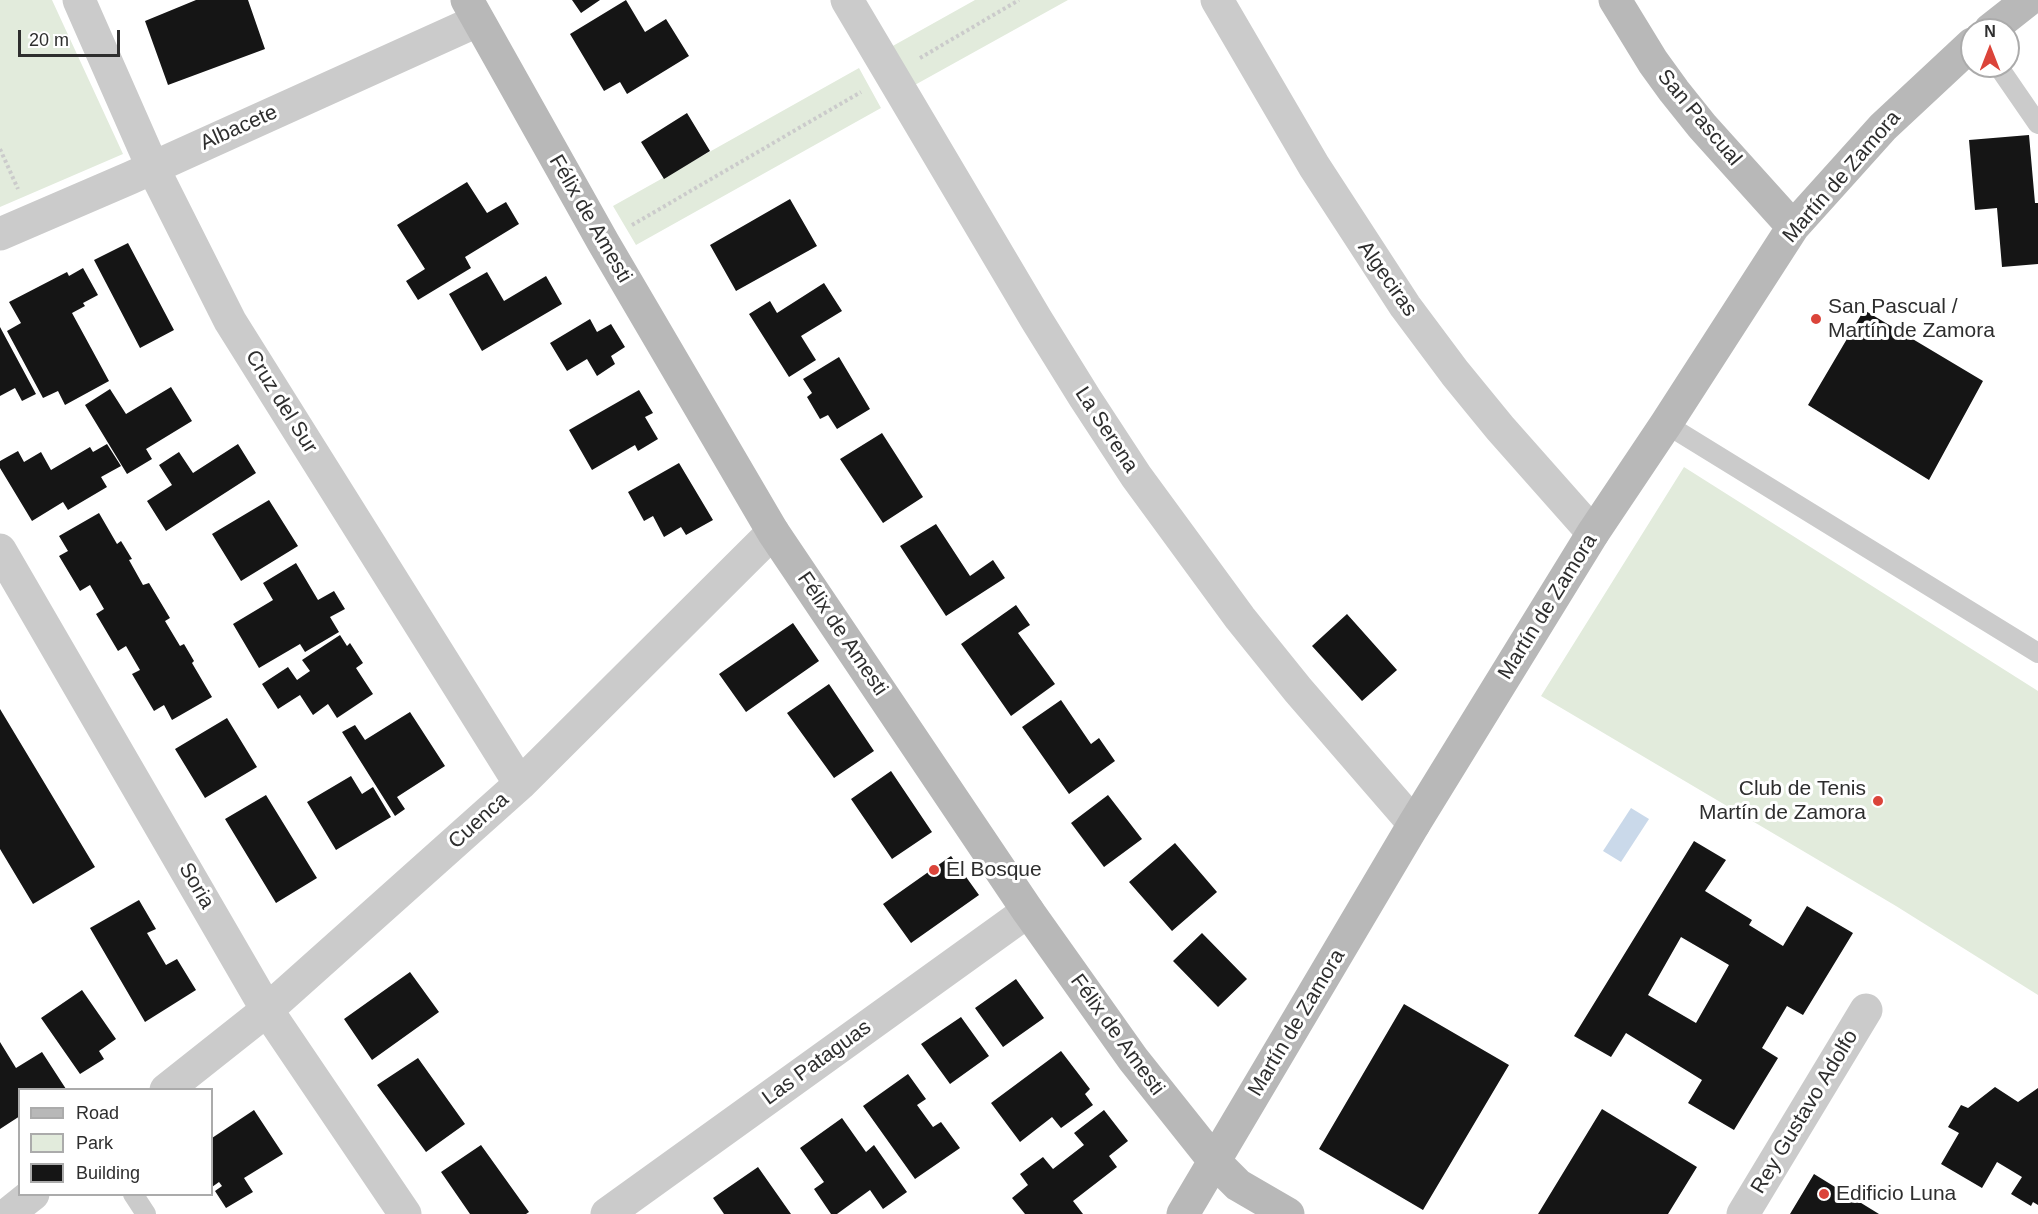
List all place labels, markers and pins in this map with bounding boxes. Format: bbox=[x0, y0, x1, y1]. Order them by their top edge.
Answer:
place label: San Pascual / Martín de Zamora bbox=[1828, 294, 1995, 344]
marker: San Pascual / Martín de Zamora bbox=[1809, 312, 1823, 326]
place label: Club de Tenis Martín de Zamora bbox=[1699, 776, 1866, 826]
marker: Club de Tenis Martín de Zamora bbox=[1871, 794, 1885, 808]
place label: El Bosque bbox=[946, 857, 1042, 883]
marker: El Bosque bbox=[927, 863, 941, 877]
place label: Edificio Luna bbox=[1836, 1181, 1956, 1207]
marker: Edificio Luna bbox=[1817, 1187, 1831, 1201]

